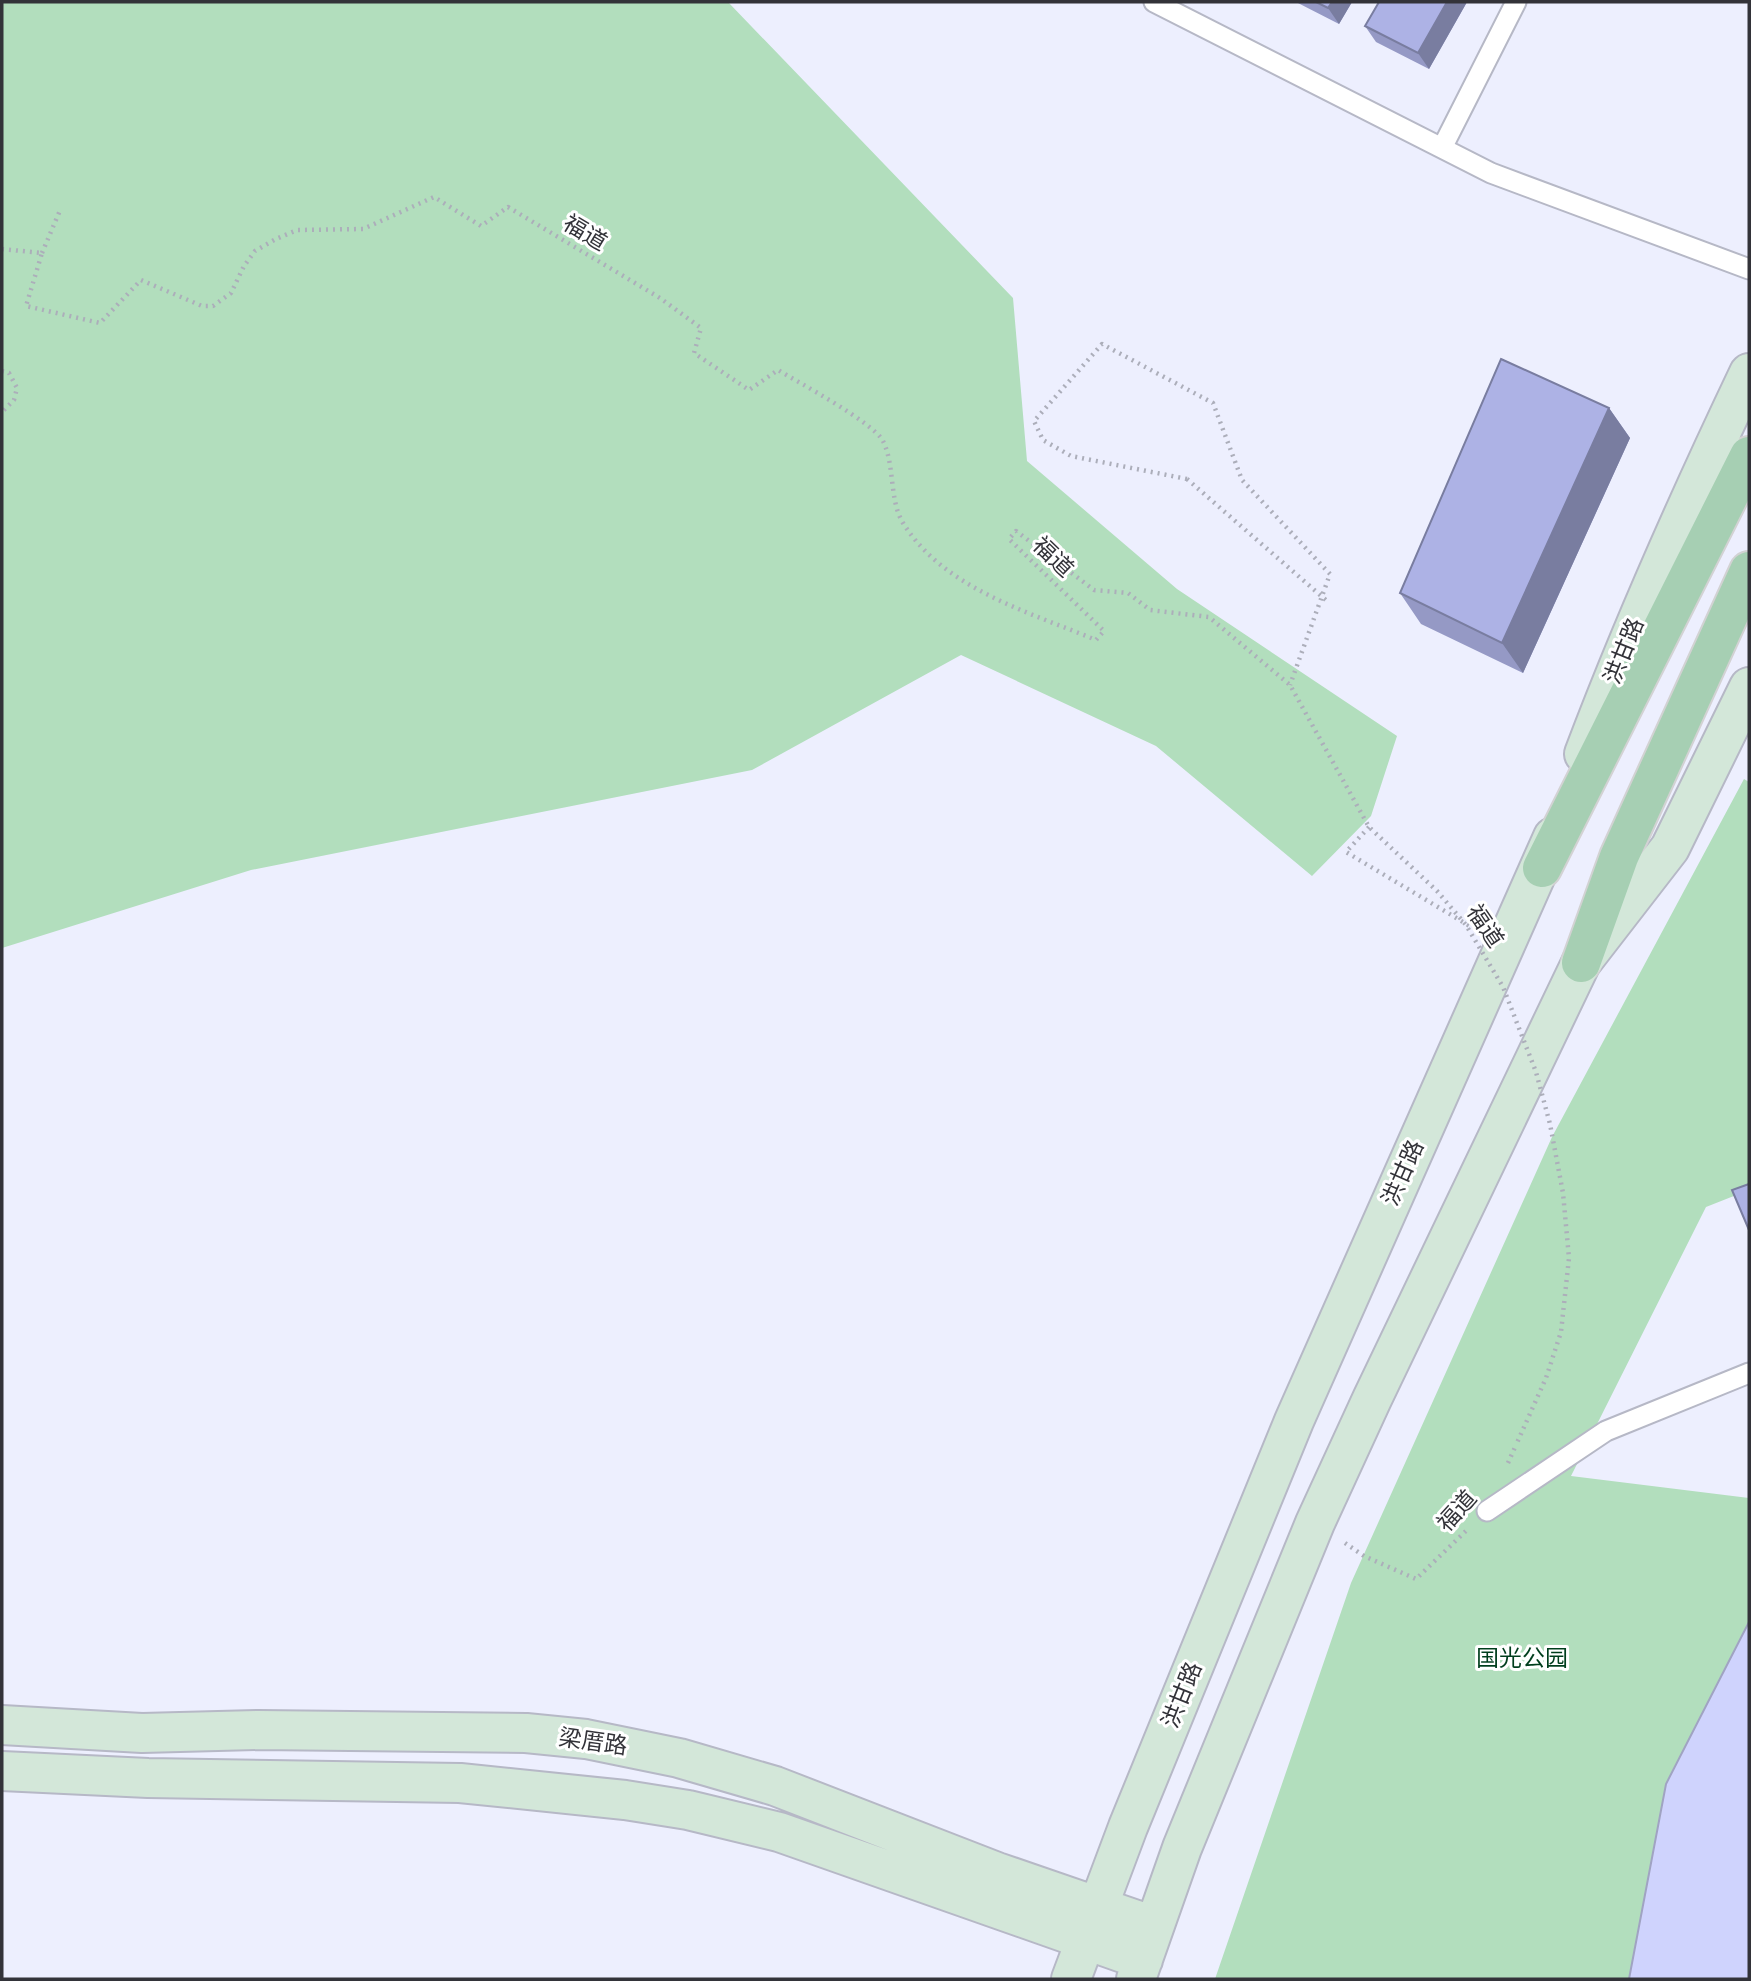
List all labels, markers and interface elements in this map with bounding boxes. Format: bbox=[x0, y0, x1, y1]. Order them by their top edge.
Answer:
street label: 福道 bbox=[557, 208, 613, 258]
street label: 福道 bbox=[1026, 530, 1080, 584]
street label: 洪甘路 bbox=[1597, 613, 1651, 689]
street label: 福道 bbox=[1459, 898, 1511, 954]
street label: 洪甘路 bbox=[1375, 1135, 1431, 1211]
street label: 福道 bbox=[1430, 1484, 1484, 1538]
park label: 国光公园 bbox=[1476, 1643, 1568, 1674]
street label: 洪甘路 bbox=[1155, 1657, 1209, 1733]
street label: 梁厝路 bbox=[557, 1722, 629, 1762]

